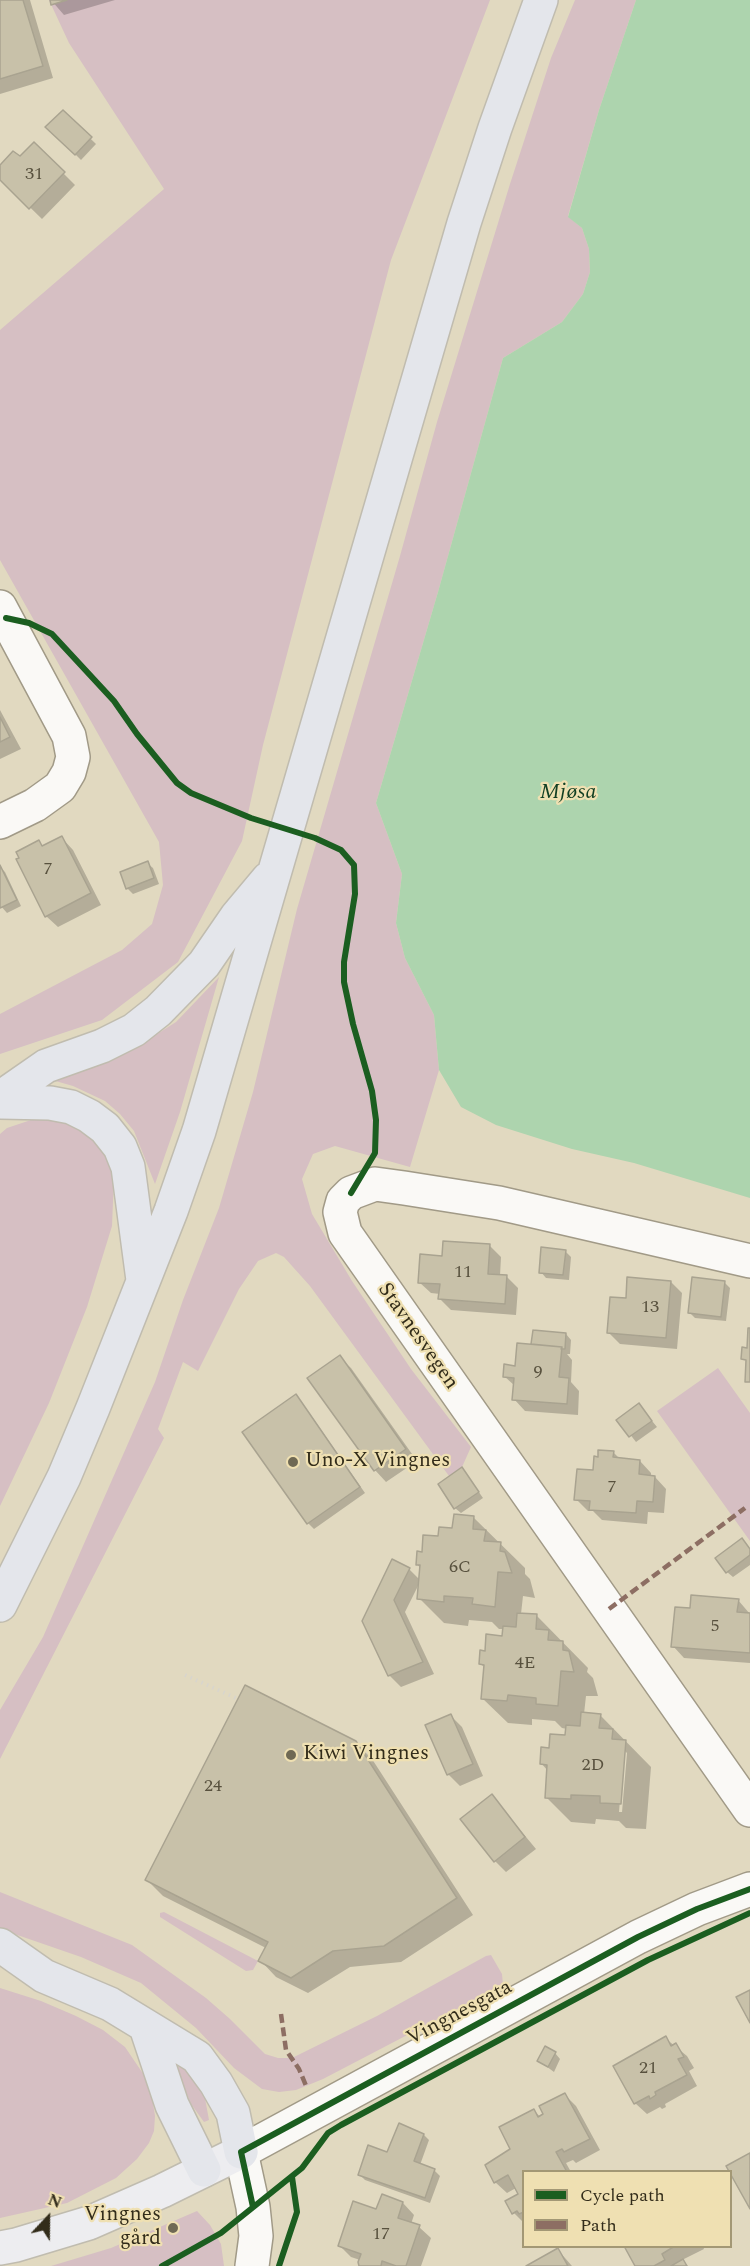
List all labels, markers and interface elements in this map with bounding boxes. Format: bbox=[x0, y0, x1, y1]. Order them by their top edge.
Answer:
house number: 31 bbox=[25, 164, 43, 186]
water label: Mjøsa bbox=[540, 781, 596, 807]
house number: 7 bbox=[44, 859, 52, 881]
house number: 11 bbox=[454, 1262, 472, 1284]
street label: Stavnesvegen bbox=[371, 1279, 463, 1395]
house number: 13 bbox=[641, 1297, 659, 1319]
house number: 9 bbox=[534, 1362, 542, 1384]
place label: Uno-X Vingnes bbox=[305, 1449, 450, 1475]
marker: Uno-X Vingnes bbox=[286, 1455, 300, 1469]
house number: 7 bbox=[608, 1477, 616, 1499]
house number: 6C bbox=[449, 1557, 471, 1579]
house number: 5 bbox=[711, 1616, 719, 1638]
house number: 4E bbox=[515, 1653, 535, 1675]
place label: Kiwi Vingnes bbox=[303, 1742, 429, 1768]
marker: Kiwi Vingnes bbox=[284, 1748, 298, 1762]
house number: 2D bbox=[582, 1755, 604, 1777]
house number: 24 bbox=[204, 1776, 222, 1798]
street label: Vingnesgata bbox=[403, 1976, 517, 2052]
house number: 21 bbox=[639, 2058, 657, 2080]
legend bbox=[522, 2170, 732, 2248]
text: Cycle path bbox=[580, 2182, 665, 2209]
north arrow bbox=[18, 2188, 78, 2248]
text: N bbox=[44, 2188, 65, 2215]
place label: Vingnes gård bbox=[84, 2203, 161, 2253]
text: Path bbox=[580, 2212, 617, 2239]
marker: Vingnes gård bbox=[166, 2221, 180, 2235]
house number: 17 bbox=[372, 2224, 390, 2246]

